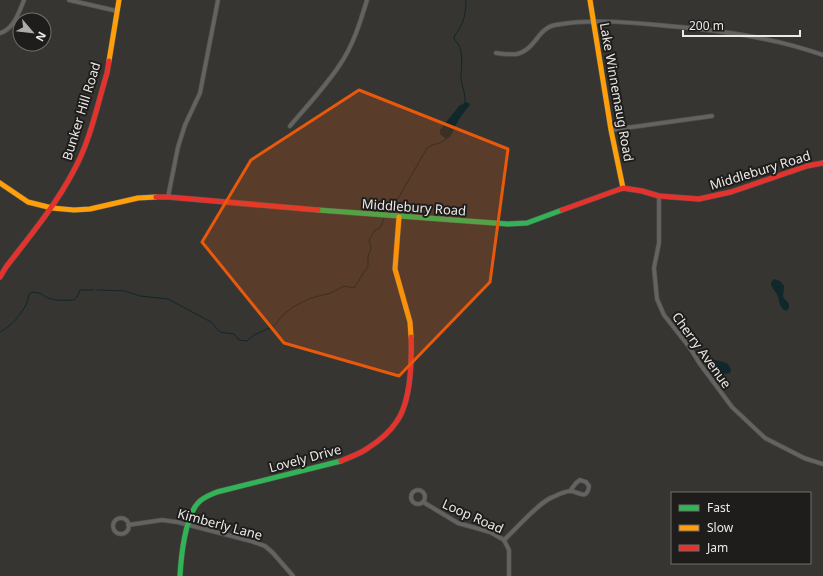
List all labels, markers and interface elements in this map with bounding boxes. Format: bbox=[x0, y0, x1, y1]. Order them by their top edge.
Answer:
north arrow bbox=[12, 12, 52, 52]
scale bar bbox=[683, 12, 800, 38]
text: 200 m bbox=[689, 17, 724, 34]
street label: Lake Winnemaug Road bbox=[596, 21, 638, 163]
text: N bbox=[33, 29, 50, 44]
street label: Bunker Hill Road bbox=[58, 60, 104, 162]
street label: Middlebury Road bbox=[707, 146, 813, 194]
street label: Middlebury Road bbox=[361, 194, 467, 220]
street label: Cherry Avenue bbox=[668, 308, 736, 392]
street label: Lovely Drive bbox=[267, 440, 343, 476]
legend bbox=[671, 492, 811, 564]
street label: Loop Road bbox=[440, 495, 506, 537]
text: Fast bbox=[707, 499, 731, 516]
street label: Kimberly Lane bbox=[176, 504, 264, 544]
text: Slow bbox=[707, 519, 734, 536]
text: Jam bbox=[706, 539, 728, 556]

